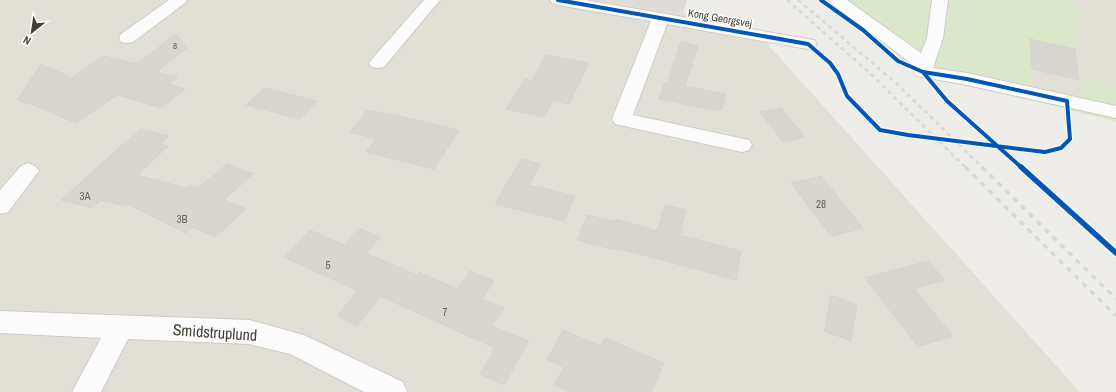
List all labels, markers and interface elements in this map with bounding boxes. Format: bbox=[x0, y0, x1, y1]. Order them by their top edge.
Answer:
street label: Kong Georgsvej bbox=[687, 5, 753, 31]
north arrow bbox=[12, 12, 52, 52]
text: N bbox=[21, 33, 33, 48]
house number: 8 bbox=[173, 40, 177, 52]
house number: 3A bbox=[79, 189, 91, 203]
house number: 28 bbox=[816, 197, 826, 211]
house number: 3B bbox=[176, 212, 188, 226]
house number: 5 bbox=[325, 258, 331, 272]
house number: 7 bbox=[442, 305, 448, 319]
street label: Smidstruplund bbox=[172, 318, 258, 346]

